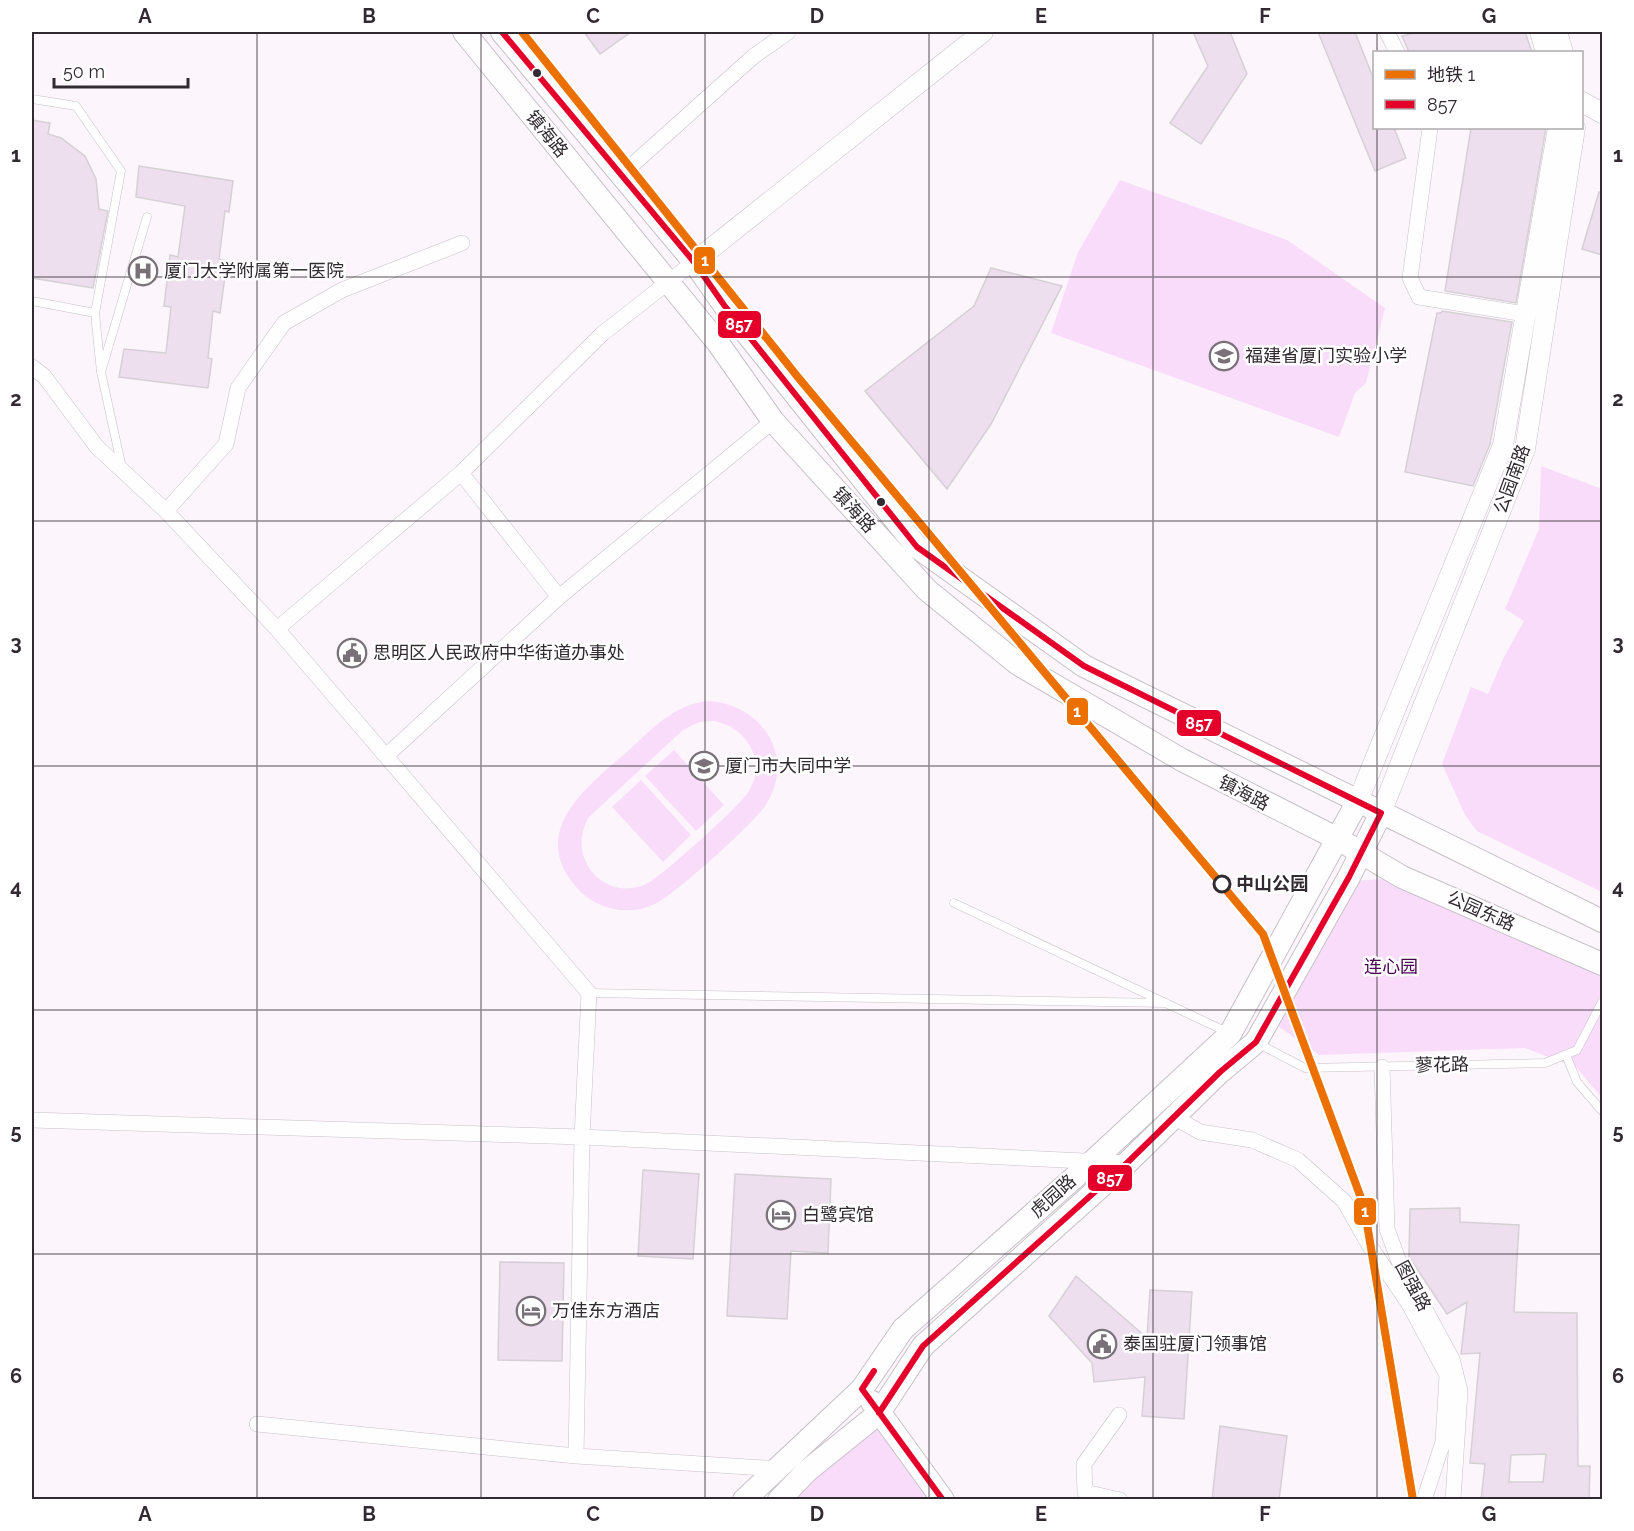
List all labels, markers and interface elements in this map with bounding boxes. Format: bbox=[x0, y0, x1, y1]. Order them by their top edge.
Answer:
text: A bbox=[138, 4, 152, 28]
text: B bbox=[362, 4, 376, 28]
text: C bbox=[586, 4, 600, 28]
text: D bbox=[810, 4, 824, 28]
text: E bbox=[1035, 4, 1047, 28]
text: F bbox=[1259, 4, 1271, 28]
text: G bbox=[1482, 4, 1496, 28]
scale bar bbox=[54, 51, 188, 89]
legend bbox=[1373, 51, 1583, 129]
text: 50 m bbox=[63, 61, 105, 82]
text: 地铁 1 bbox=[1427, 64, 1476, 85]
unlabelled marker bbox=[531, 67, 543, 79]
text: 857 bbox=[1427, 94, 1457, 115]
street label: 镇海路 bbox=[522, 106, 573, 161]
text: 1 bbox=[11, 143, 21, 167]
text: 1 bbox=[1613, 143, 1623, 167]
line badge: 1 bbox=[693, 246, 716, 275]
text: 1 bbox=[701, 251, 709, 270]
hospital icon: 厦门大学附属第一医院 bbox=[127, 255, 159, 287]
place label: 厦门大学附属第一医院 bbox=[164, 260, 344, 281]
line badge: 857 bbox=[717, 310, 762, 339]
text: 857 bbox=[725, 315, 753, 334]
school or university icon: 福建省厦门实验小学 bbox=[1208, 340, 1240, 372]
place label: 福建省厦门实验小学 bbox=[1245, 345, 1407, 366]
text: 2 bbox=[10, 387, 22, 411]
text: 2 bbox=[1612, 387, 1624, 411]
street label: 公园南路 bbox=[1489, 441, 1534, 516]
street label: 镇海路 bbox=[829, 483, 880, 537]
unlabelled marker bbox=[875, 496, 887, 508]
text: 3 bbox=[10, 631, 22, 655]
text: 3 bbox=[1612, 631, 1624, 655]
public building icon: 思明区人民政府中华街道办事处 bbox=[336, 637, 368, 669]
place label: 思明区人民政府中华街道办事处 bbox=[373, 642, 625, 663]
line badge: 1 bbox=[1066, 697, 1089, 726]
text: 1 bbox=[1073, 702, 1081, 721]
line badge: 857 bbox=[1176, 709, 1222, 737]
text: 857 bbox=[1185, 714, 1213, 733]
school or university icon: 厦门市大同中学 bbox=[688, 750, 720, 782]
place label: 厦门市大同中学 bbox=[725, 755, 851, 776]
street label: 镇海路 bbox=[1215, 771, 1273, 814]
place label: 中山公园 bbox=[1236, 873, 1308, 894]
text: 4 bbox=[10, 875, 22, 899]
marker: 中山公园 bbox=[1213, 875, 1231, 893]
text: 4 bbox=[1612, 875, 1624, 899]
street label: 公园东路 bbox=[1444, 886, 1518, 935]
park label: 连心园 bbox=[1364, 956, 1418, 977]
street label: 蓼花路 bbox=[1415, 1054, 1469, 1075]
text: 5 bbox=[10, 1120, 22, 1144]
text: 5 bbox=[1612, 1120, 1624, 1144]
line badge: 857 bbox=[1087, 1164, 1133, 1192]
text: 857 bbox=[1096, 1169, 1124, 1188]
street label: 虎园路 bbox=[1026, 1170, 1080, 1221]
line badge: 1 bbox=[1353, 1197, 1377, 1226]
hotel icon: 白鹭宾馆 bbox=[765, 1199, 797, 1231]
text: 1 bbox=[1361, 1202, 1369, 1221]
place label: 白鹭宾馆 bbox=[802, 1204, 874, 1225]
street label: 图强路 bbox=[1391, 1257, 1435, 1315]
hotel icon: 万佳东方酒店 bbox=[515, 1295, 547, 1327]
place label: 万佳东方酒店 bbox=[552, 1300, 660, 1321]
public building icon: 泰国驻厦门领事馆 bbox=[1086, 1328, 1118, 1360]
place label: 泰国驻厦门领事馆 bbox=[1123, 1333, 1267, 1354]
text: 6 bbox=[10, 1364, 22, 1388]
text: 6 bbox=[1612, 1364, 1624, 1388]
text: A bbox=[138, 1502, 152, 1526]
text: B bbox=[362, 1502, 376, 1526]
text: C bbox=[586, 1502, 600, 1526]
text: D bbox=[810, 1502, 824, 1526]
text: E bbox=[1035, 1502, 1047, 1526]
text: F bbox=[1259, 1502, 1271, 1526]
text: G bbox=[1482, 1502, 1496, 1526]

